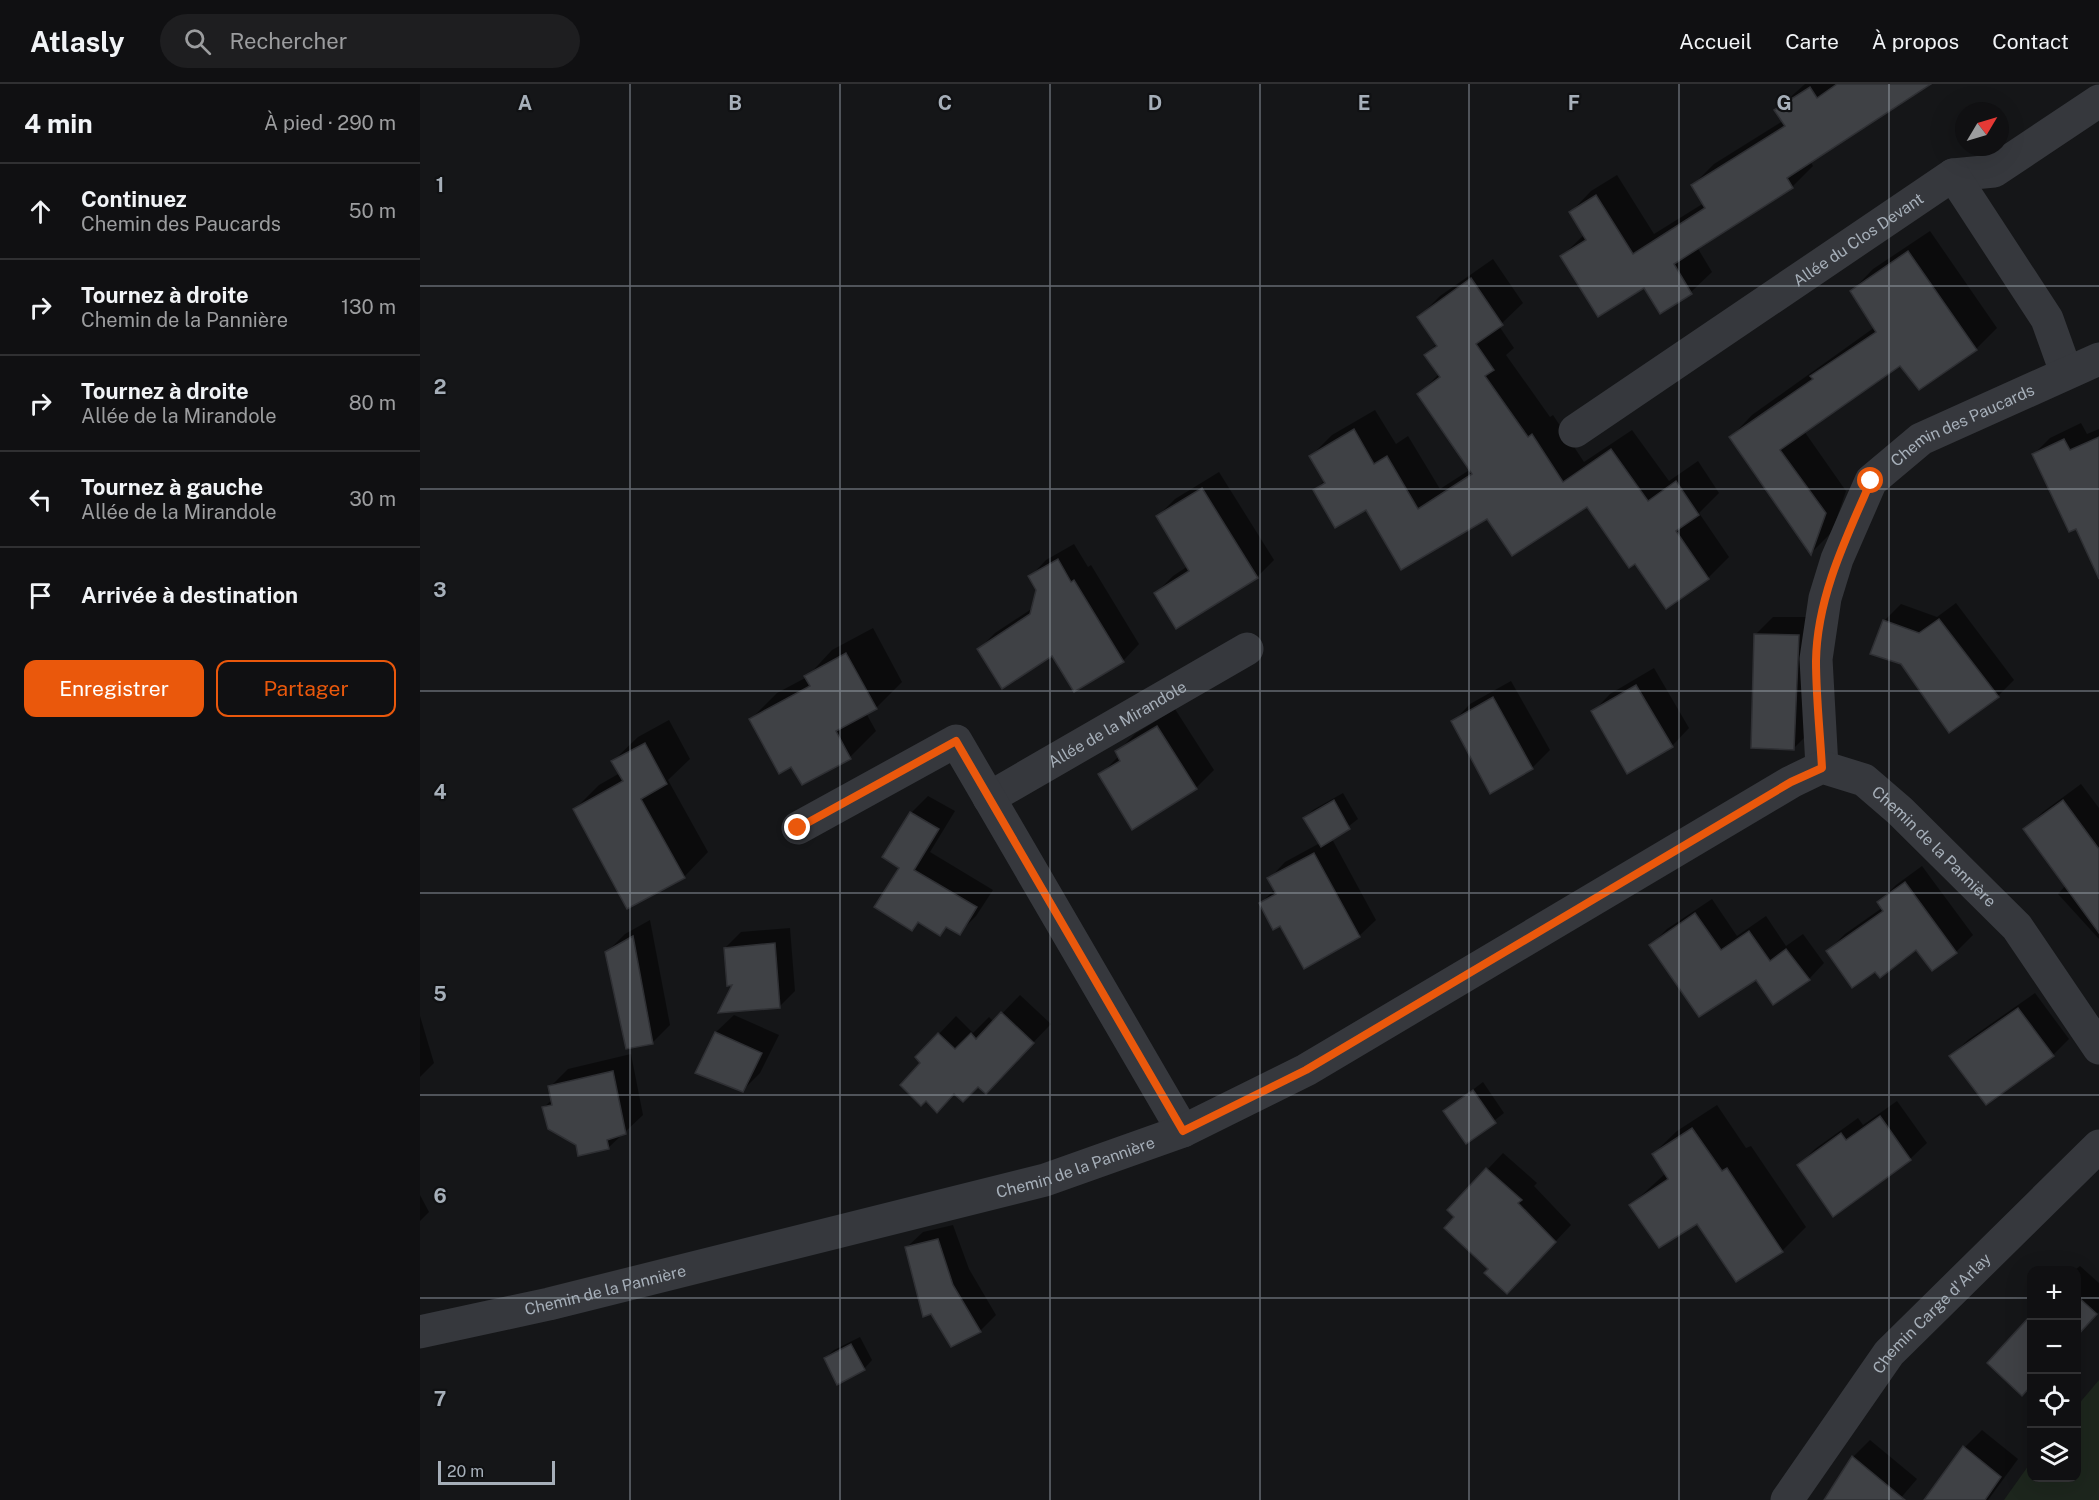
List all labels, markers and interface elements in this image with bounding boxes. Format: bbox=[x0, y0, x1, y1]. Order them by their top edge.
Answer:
search box bbox=[160, 14, 580, 68]
text: Atlasly bbox=[30, 25, 124, 58]
icon: search bbox=[181, 25, 214, 58]
text: Rechercher bbox=[229, 28, 347, 54]
text: Accueil bbox=[1679, 29, 1752, 54]
text: Carte bbox=[1785, 29, 1839, 54]
text: À propos bbox=[1872, 29, 1959, 54]
text: Contact bbox=[1992, 29, 2069, 54]
text: A bbox=[518, 91, 532, 115]
text: B bbox=[728, 91, 742, 115]
text: C bbox=[938, 91, 952, 115]
text: D bbox=[1148, 91, 1162, 115]
text: E bbox=[1358, 91, 1370, 115]
text: F bbox=[1568, 91, 1580, 115]
text: G bbox=[1776, 91, 1792, 115]
north arrow bbox=[1955, 102, 2009, 156]
text: 4 min bbox=[24, 108, 93, 139]
text: À pied · 290 m bbox=[264, 111, 396, 135]
text: 1 bbox=[436, 173, 444, 197]
text: Continuez bbox=[81, 186, 187, 212]
street label: Allée du Clos Devant bbox=[1790, 189, 1927, 290]
icon: ahead bbox=[24, 195, 57, 228]
text: 50 m bbox=[349, 199, 396, 223]
text: Chemin des Paucards bbox=[81, 212, 281, 236]
text: Tournez à droite bbox=[81, 282, 249, 308]
icon: right bbox=[24, 291, 57, 324]
text: 130 m bbox=[341, 295, 396, 319]
text: Chemin de la Pannière bbox=[81, 308, 288, 332]
text: 2 bbox=[434, 375, 446, 399]
text: Tournez à droite bbox=[81, 378, 249, 404]
street label: Chemin des Paucards bbox=[1887, 380, 2037, 471]
icon: right bbox=[24, 387, 57, 420]
text: 80 m bbox=[349, 391, 396, 415]
text: Allée de la Mirandole bbox=[81, 404, 277, 428]
route start bbox=[1857, 467, 1883, 493]
text: Tournez à gauche bbox=[81, 474, 263, 500]
icon: left bbox=[24, 483, 57, 516]
text: 30 m bbox=[349, 487, 396, 511]
text: Allée de la Mirandole bbox=[81, 500, 277, 524]
text: 3 bbox=[433, 578, 447, 602]
icon: arrive bbox=[24, 579, 57, 612]
text: Arrivée à destination bbox=[81, 582, 298, 608]
button: Enregistrer bbox=[24, 660, 204, 717]
button: Partager bbox=[216, 660, 396, 717]
street label: Allée de la Mirandole bbox=[1045, 677, 1190, 772]
text: 4 bbox=[433, 780, 447, 804]
street label: Chemin de la Pannière bbox=[1868, 782, 2000, 911]
route end bbox=[784, 814, 810, 840]
text: 5 bbox=[433, 982, 447, 1006]
street label: Chemin de la Pannière bbox=[994, 1133, 1157, 1202]
text: 6 bbox=[433, 1184, 447, 1208]
street label: Chemin Carge d'Arlay bbox=[1869, 1249, 1995, 1377]
street label: Chemin de la Pannière bbox=[523, 1261, 688, 1319]
map controls bbox=[2027, 1266, 2081, 1482]
button: + bbox=[2027, 1266, 2081, 1320]
button: − bbox=[2027, 1320, 2081, 1374]
button: locate bbox=[2027, 1374, 2081, 1428]
text: 7 bbox=[434, 1387, 446, 1411]
button: layers bbox=[2027, 1428, 2081, 1482]
scale bar bbox=[438, 1458, 555, 1486]
text: 20 m bbox=[447, 1462, 484, 1481]

